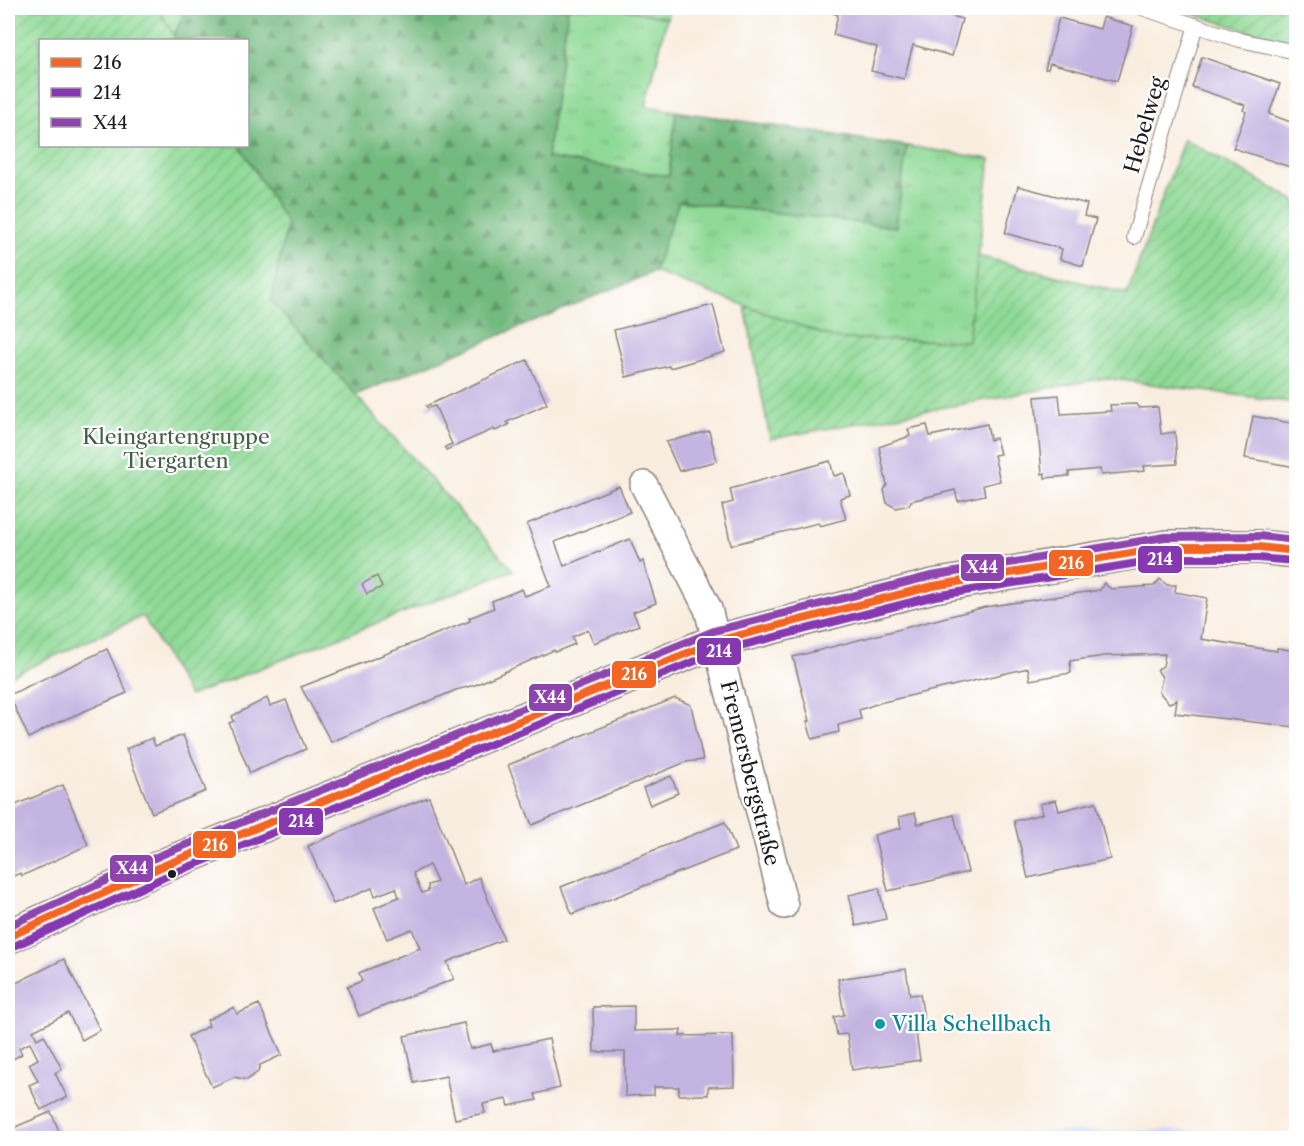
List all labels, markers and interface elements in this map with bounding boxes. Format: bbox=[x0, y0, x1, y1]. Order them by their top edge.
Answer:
legend bbox=[39, 39, 249, 147]
text: 216 bbox=[93, 52, 121, 74]
street label: Hebelweg bbox=[1119, 73, 1170, 176]
text: 214 bbox=[93, 82, 121, 104]
text: X44 bbox=[92, 112, 128, 134]
park label: Kleingartengruppe Tiergarten bbox=[82, 424, 270, 473]
line badge: 214 bbox=[1137, 545, 1183, 574]
line badge: 216 bbox=[1048, 549, 1094, 577]
text: 214 bbox=[1147, 549, 1173, 569]
line badge: X44 bbox=[960, 553, 1005, 582]
text: 216 bbox=[1058, 553, 1085, 573]
text: X44 bbox=[965, 557, 998, 577]
line badge: 214 bbox=[696, 637, 742, 666]
text: 214 bbox=[706, 641, 732, 661]
line badge: 216 bbox=[611, 660, 657, 689]
text: 216 bbox=[621, 664, 648, 684]
street label: Fremersbergstraße bbox=[715, 678, 786, 868]
line badge: X44 bbox=[528, 683, 573, 712]
text: X44 bbox=[533, 687, 566, 707]
line badge: 214 bbox=[278, 807, 324, 836]
text: 214 bbox=[288, 811, 314, 831]
line badge: 216 bbox=[192, 830, 237, 859]
text: 216 bbox=[202, 835, 229, 855]
line badge: X44 bbox=[109, 854, 154, 883]
text: X44 bbox=[115, 858, 148, 878]
unlabelled marker bbox=[166, 868, 178, 880]
place label: Villa Schellbach bbox=[891, 1011, 1051, 1036]
marker: Villa Schellbach bbox=[873, 1017, 887, 1031]

